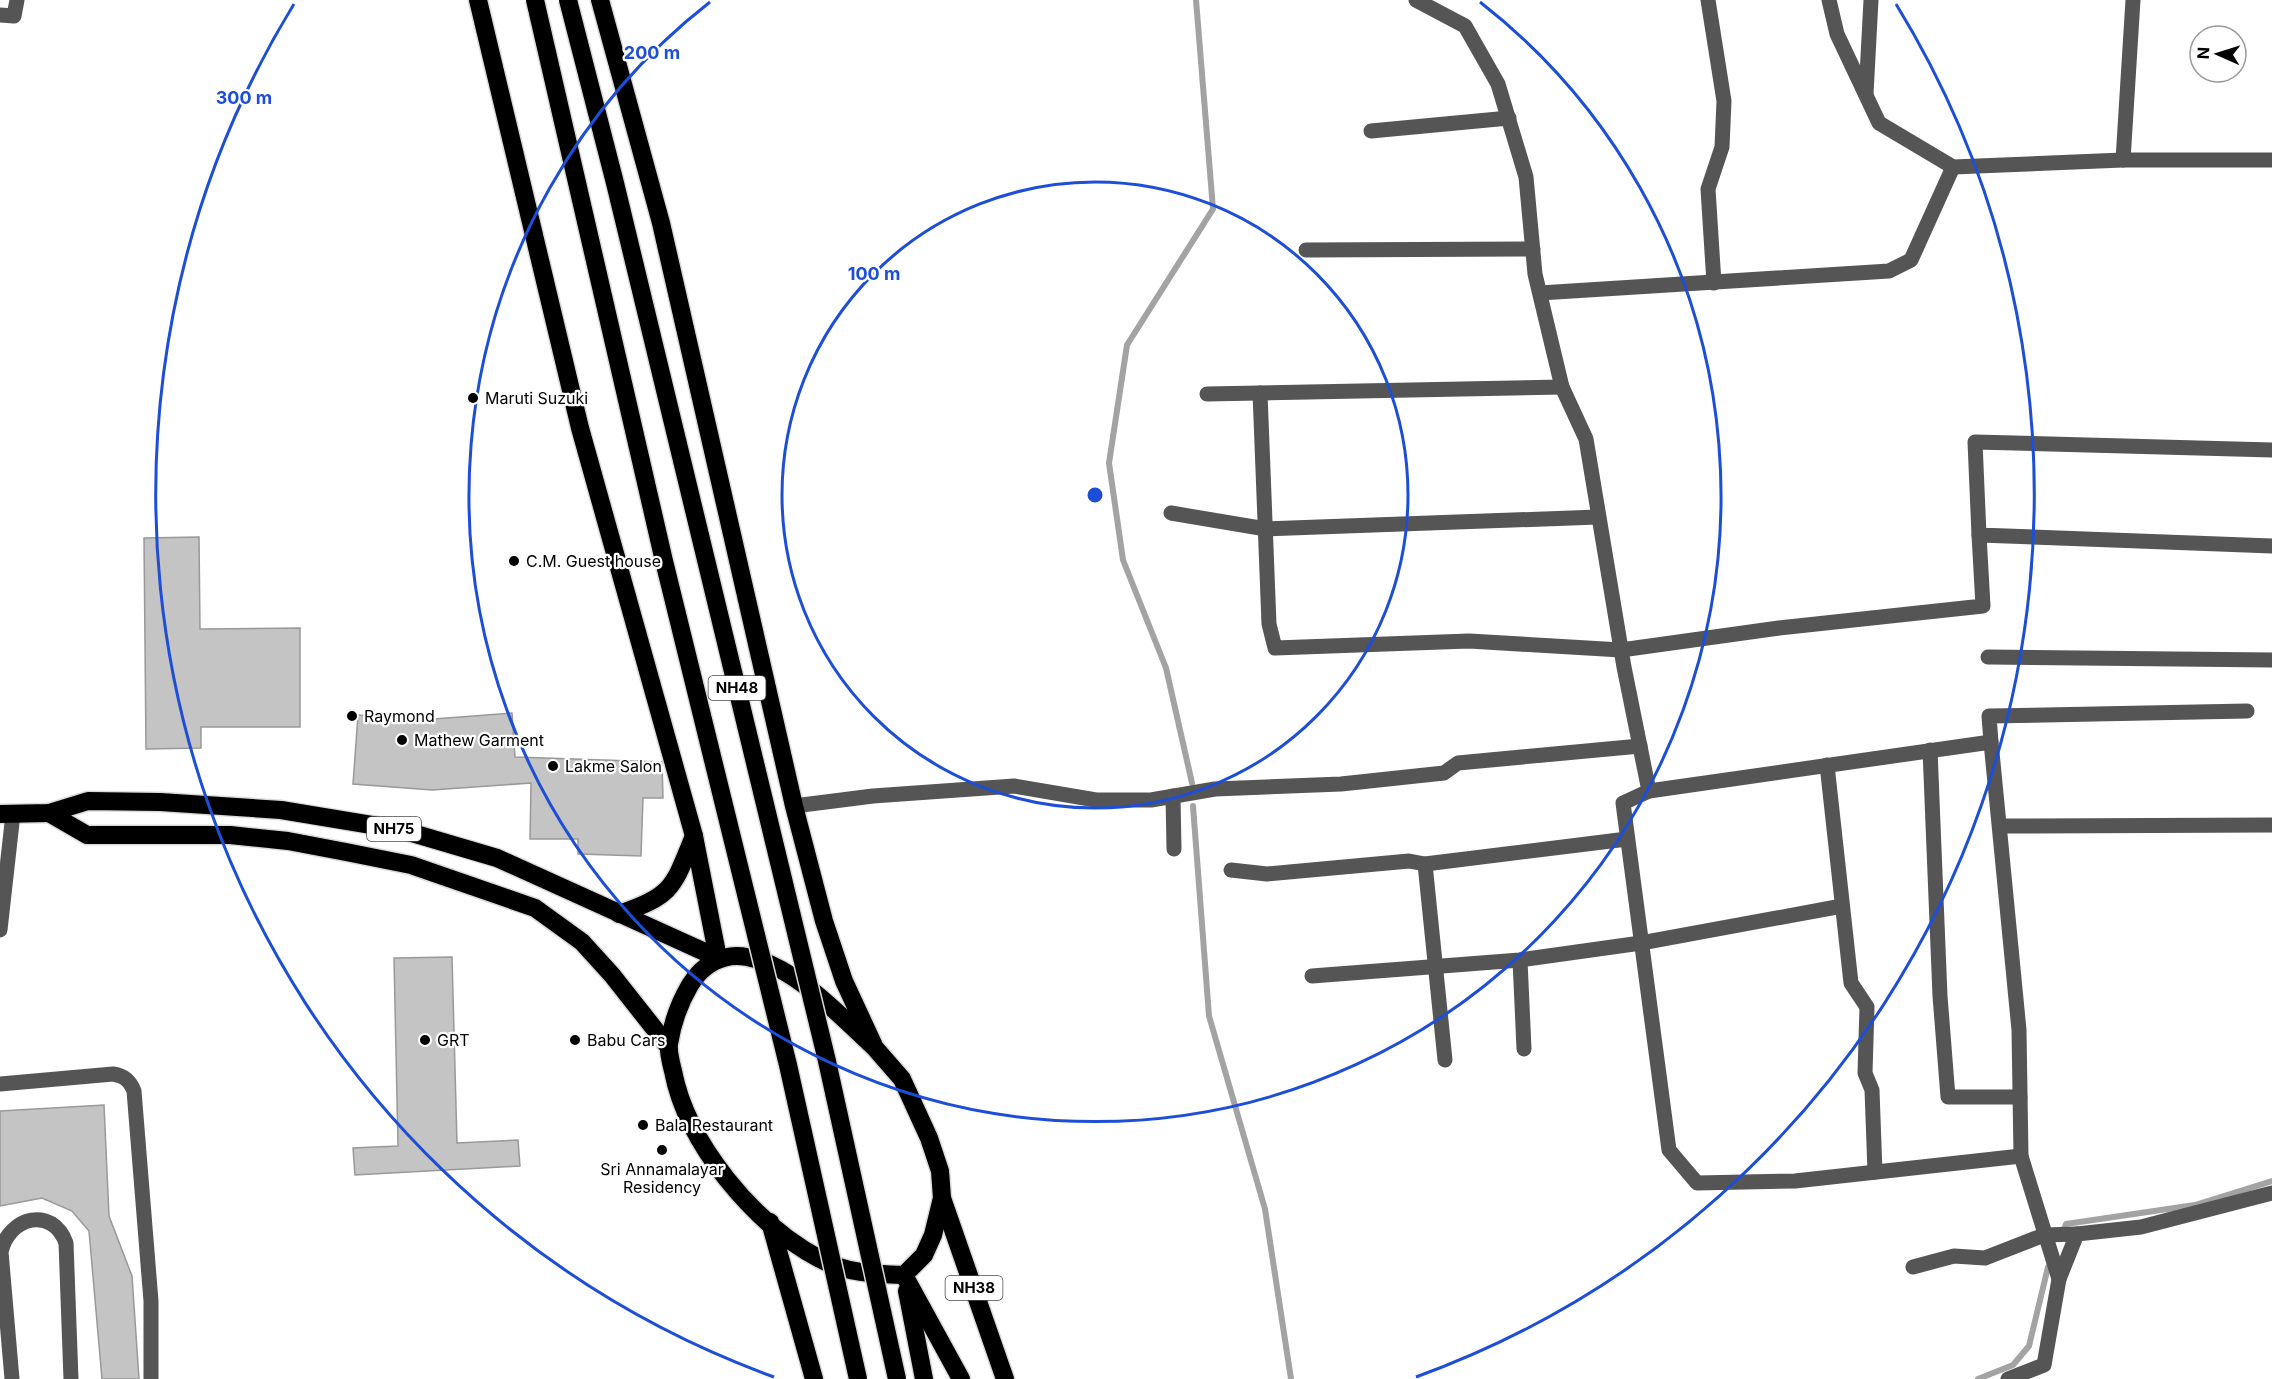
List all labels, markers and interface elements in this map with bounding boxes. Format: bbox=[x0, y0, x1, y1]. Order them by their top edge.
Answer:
north arrow bbox=[2188, 24, 2248, 84]
text: 200 m bbox=[624, 42, 680, 63]
text: N bbox=[2193, 47, 2213, 60]
text: 300 m bbox=[216, 87, 272, 108]
text: 100 m bbox=[848, 263, 900, 284]
place label: Maruti Suzuki bbox=[485, 388, 588, 408]
marker: Maruti Suzuki bbox=[466, 391, 480, 405]
centre of rings bbox=[1085, 485, 1105, 505]
place label: C.M. Guest house bbox=[526, 551, 661, 571]
marker: C.M. Guest house bbox=[507, 554, 521, 568]
road number: NH48 bbox=[708, 676, 766, 700]
place label: Raymond bbox=[364, 706, 435, 726]
marker: Raymond bbox=[345, 709, 359, 723]
place label: Mathew Garment bbox=[414, 730, 544, 750]
marker: Mathew Garment bbox=[395, 733, 409, 747]
place label: Lakme Salon bbox=[565, 756, 662, 776]
marker: Lakme Salon bbox=[546, 759, 560, 773]
road number: NH75 bbox=[367, 817, 421, 841]
place label: GRT bbox=[437, 1030, 470, 1050]
place label: Babu Cars bbox=[587, 1030, 665, 1050]
marker: GRT bbox=[418, 1033, 432, 1047]
marker: Babu Cars bbox=[568, 1033, 582, 1047]
place label: Bala Restaurant bbox=[655, 1115, 773, 1135]
marker: Bala Restaurant bbox=[636, 1118, 650, 1132]
marker: Sri Annamalayar Residency bbox=[655, 1143, 669, 1157]
place label: Sri Annamalayar Residency bbox=[600, 1159, 724, 1197]
road number: NH38 bbox=[946, 1276, 1002, 1300]

